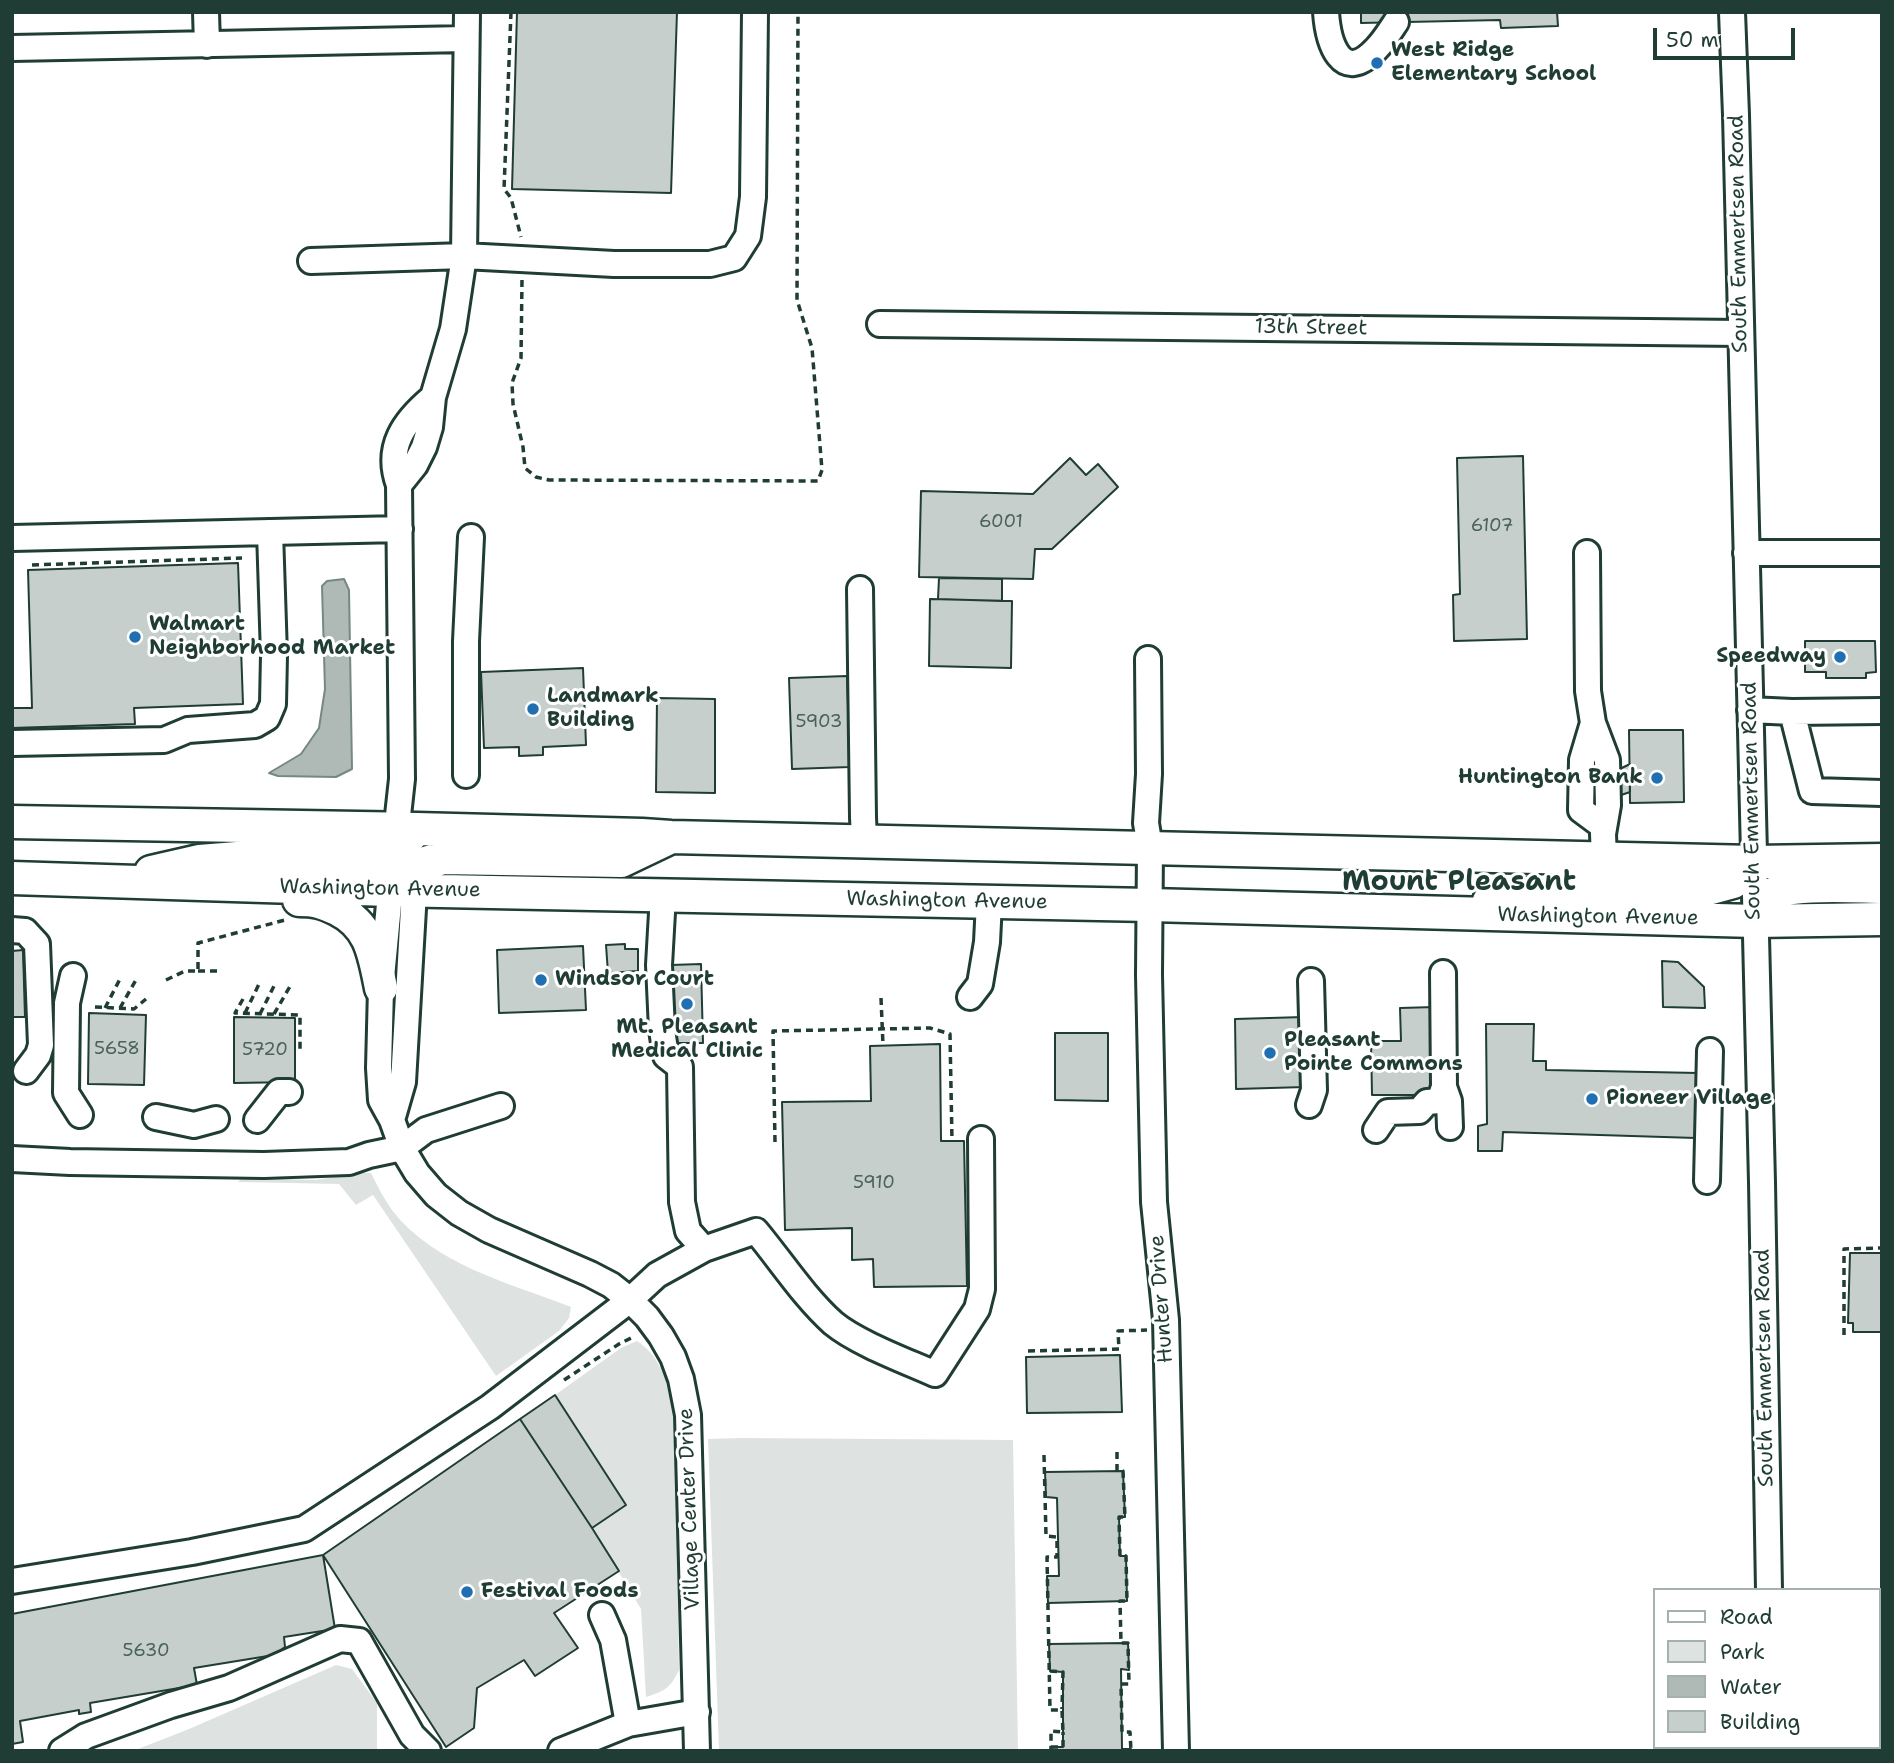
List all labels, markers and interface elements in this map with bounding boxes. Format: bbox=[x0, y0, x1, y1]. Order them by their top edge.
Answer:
scale bar bbox=[1656, 14, 1798, 58]
text: 50 m bbox=[1666, 26, 1719, 54]
place label: West Ridge Elementary School bbox=[1391, 38, 1596, 88]
marker: West Ridge Elementary School bbox=[1369, 55, 1385, 71]
street label: South Emmertsen Road bbox=[1724, 115, 1754, 353]
street label: 13th Street bbox=[1254, 314, 1368, 342]
house number: 6001 bbox=[979, 511, 1023, 533]
house number: 6107 bbox=[1471, 515, 1513, 537]
place label: Walmart Neighborhood Market bbox=[149, 612, 395, 662]
marker: Walmart Neighborhood Market bbox=[127, 629, 143, 645]
place label: Speedway bbox=[1716, 644, 1826, 670]
marker: Speedway bbox=[1832, 649, 1848, 665]
street label: South Emmertsen Road bbox=[1737, 682, 1767, 920]
place label: Landmark Building bbox=[547, 684, 659, 734]
marker: Landmark Building bbox=[525, 701, 541, 717]
house number: 5903 bbox=[796, 711, 842, 733]
place label: Huntington Bank bbox=[1458, 765, 1643, 791]
marker: Huntington Bank bbox=[1649, 770, 1665, 786]
district label: Mount Pleasant bbox=[1342, 866, 1576, 900]
street label: Washington Avenue bbox=[279, 875, 481, 903]
street label: Washington Avenue bbox=[846, 887, 1048, 915]
street label: Washington Avenue bbox=[1497, 903, 1699, 931]
place label: Windsor Court bbox=[555, 967, 714, 993]
marker: Windsor Court bbox=[533, 972, 549, 988]
marker: Mt. Pleasant Medical Clinic bbox=[679, 996, 695, 1012]
place label: Mt. Pleasant Medical Clinic bbox=[611, 1015, 763, 1065]
place label: Pleasant Pointe Commons bbox=[1284, 1028, 1463, 1078]
house number: 5658 bbox=[94, 1038, 140, 1060]
house number: 5720 bbox=[242, 1039, 288, 1061]
marker: Pleasant Pointe Commons bbox=[1262, 1045, 1278, 1061]
place label: Pioneer Village bbox=[1606, 1086, 1772, 1112]
marker: Pioneer Village bbox=[1584, 1091, 1600, 1107]
house number: 5910 bbox=[853, 1172, 895, 1194]
street label: Hunter Drive bbox=[1145, 1234, 1179, 1364]
street label: South Emmertsen Road bbox=[1750, 1249, 1780, 1487]
street label: Village Center Drive bbox=[674, 1407, 706, 1611]
place label: Festival Foods bbox=[481, 1579, 639, 1605]
marker: Festival Foods bbox=[459, 1584, 475, 1600]
legend bbox=[1652, 1588, 1880, 1749]
text: Road bbox=[1720, 1603, 1773, 1631]
text: Park bbox=[1720, 1638, 1765, 1666]
house number: 5630 bbox=[122, 1640, 170, 1662]
text: Water bbox=[1720, 1673, 1782, 1701]
text: Building bbox=[1720, 1708, 1800, 1736]

